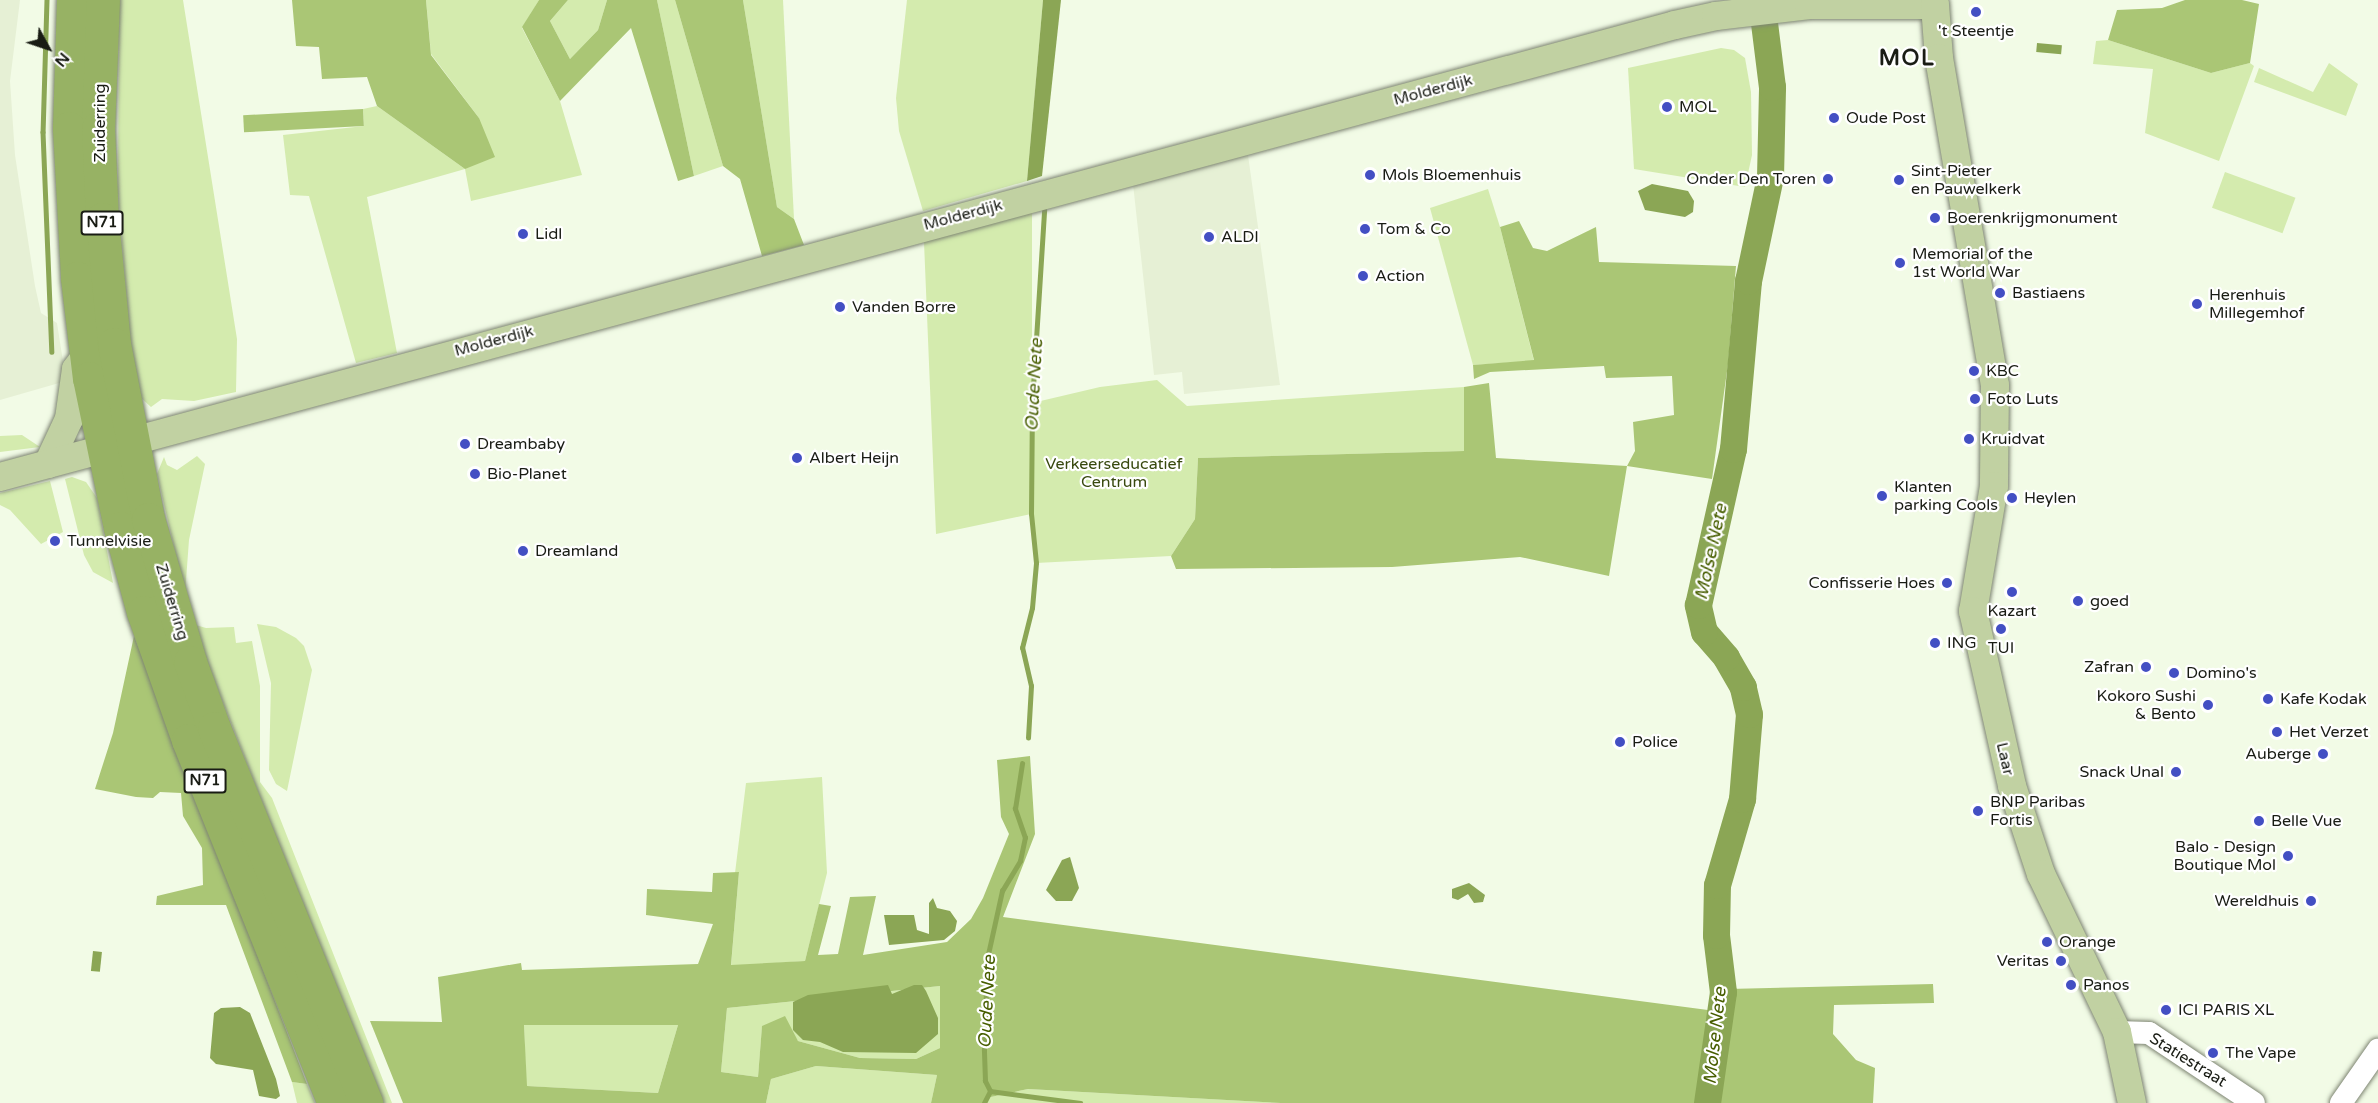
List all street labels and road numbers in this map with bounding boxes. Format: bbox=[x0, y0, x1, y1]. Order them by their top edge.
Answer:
street label: Molderdijk bbox=[1391, 70, 1475, 110]
street label: Zuiderring bbox=[90, 83, 110, 163]
street label: Molderdijk bbox=[921, 195, 1005, 235]
road number: N71 bbox=[80, 211, 124, 235]
street label: Molderdijk bbox=[452, 321, 536, 361]
street label: Zuiderring bbox=[151, 561, 193, 643]
street label: Laar bbox=[1992, 741, 2018, 777]
road number: N71 bbox=[182, 769, 228, 793]
street label: Statiestraat bbox=[2146, 1029, 2230, 1091]

